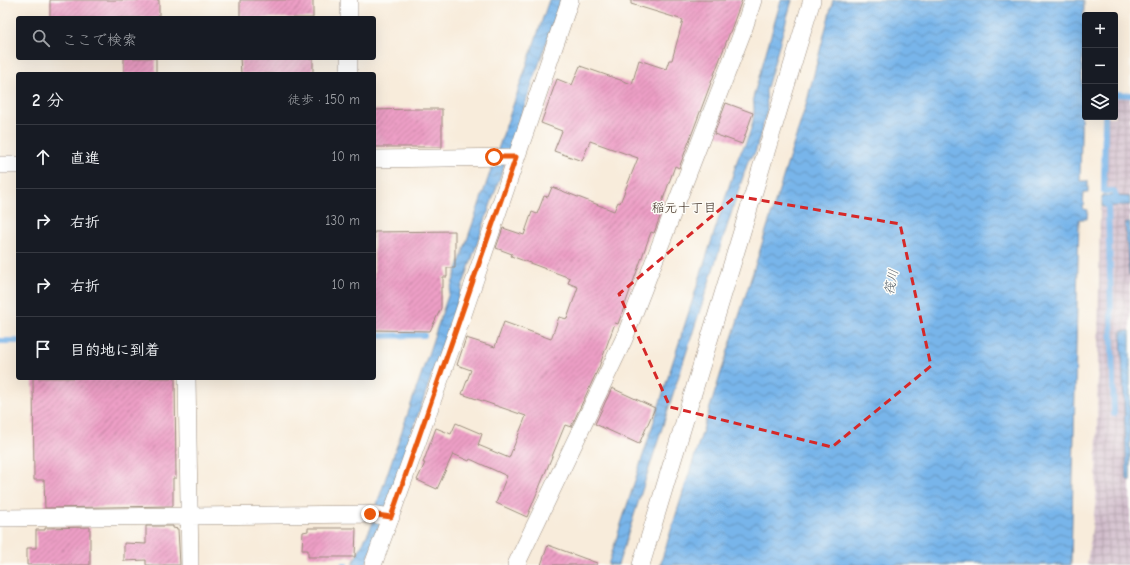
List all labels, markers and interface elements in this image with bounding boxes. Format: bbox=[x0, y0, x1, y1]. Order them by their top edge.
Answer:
map controls bbox=[1082, 12, 1118, 120]
button: + bbox=[1082, 12, 1118, 48]
search box bbox=[16, 16, 376, 60]
icon: search bbox=[30, 27, 52, 49]
text: ここで検索 bbox=[62, 31, 137, 49]
button: − bbox=[1082, 48, 1118, 84]
button: layers bbox=[1082, 84, 1118, 120]
text: 2 分 bbox=[32, 91, 64, 110]
text: 徒歩 · 150 m bbox=[288, 92, 360, 107]
icon: ahead bbox=[32, 146, 54, 168]
route start bbox=[485, 148, 503, 166]
text: 直進 bbox=[70, 149, 100, 167]
text: 10 m bbox=[332, 149, 360, 164]
district label: 稲元十丁目 bbox=[651, 200, 717, 215]
icon: right bbox=[32, 210, 54, 232]
text: 右折 bbox=[70, 213, 100, 231]
text: 130 m bbox=[325, 213, 360, 228]
water label: 筏川 bbox=[881, 268, 901, 296]
icon: right bbox=[32, 274, 54, 296]
text: 右折 bbox=[70, 277, 100, 295]
text: 10 m bbox=[332, 277, 360, 292]
icon: arrive bbox=[32, 338, 54, 360]
text: 目的地に到着 bbox=[70, 341, 160, 359]
route end bbox=[361, 505, 379, 523]

